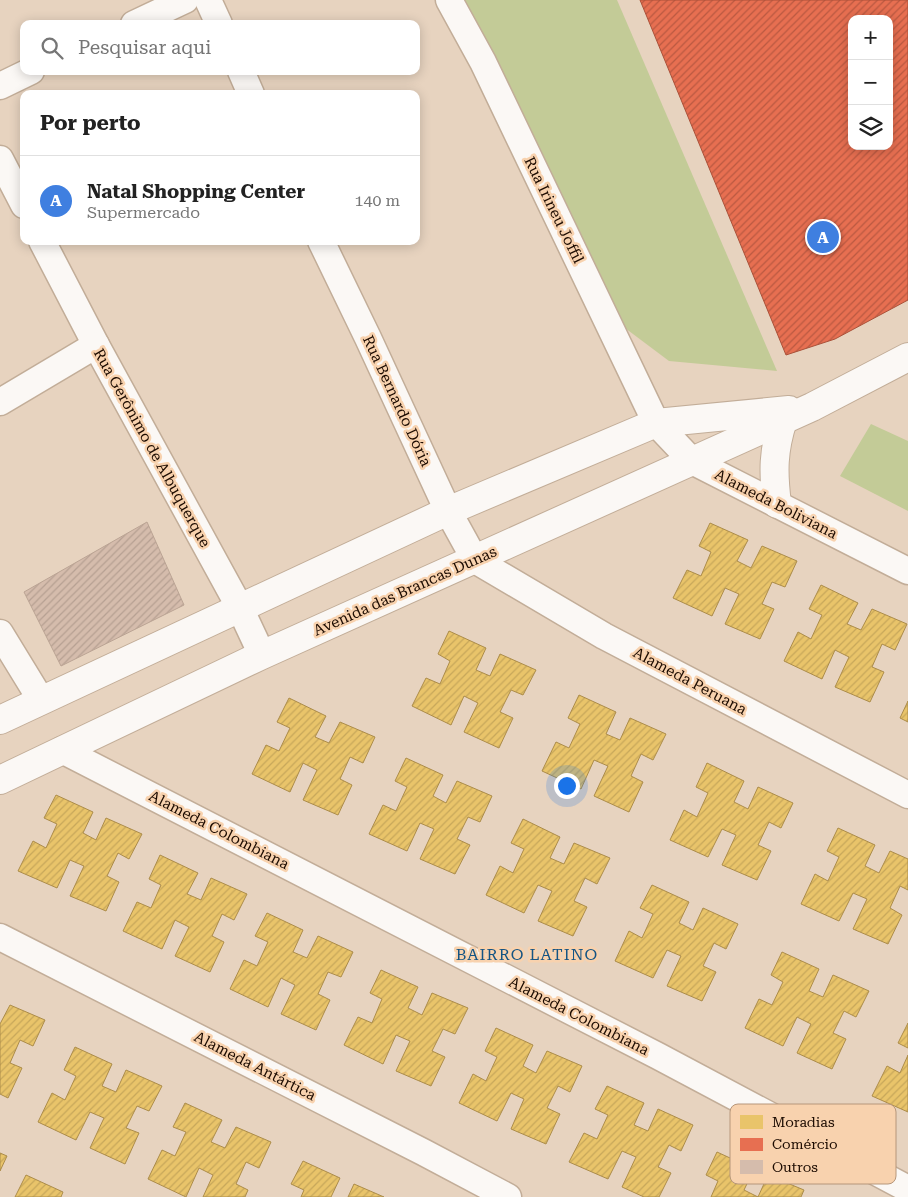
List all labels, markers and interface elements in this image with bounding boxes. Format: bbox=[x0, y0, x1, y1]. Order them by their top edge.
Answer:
map controls bbox=[848, 15, 893, 150]
button: + bbox=[848, 15, 893, 60]
search box bbox=[20, 20, 420, 75]
icon: search bbox=[38, 34, 66, 62]
text: Pesquisar aqui bbox=[78, 36, 211, 59]
button: − bbox=[848, 60, 893, 105]
button: layers bbox=[848, 105, 893, 150]
text: Por perto bbox=[40, 111, 141, 135]
street label: Rua Irineu Joffil bbox=[520, 154, 588, 266]
text: Natal Shopping Center bbox=[87, 180, 305, 203]
text: A bbox=[50, 191, 62, 210]
text: 140 m bbox=[354, 191, 400, 210]
text: Supermercado bbox=[87, 203, 200, 222]
pin: A bbox=[807, 218, 839, 256]
street label: Rua Bernardo Dória bbox=[359, 333, 435, 469]
street label: Rua Gerônimo de Albuquerque bbox=[90, 346, 214, 550]
street label: Alameda Boliviana bbox=[712, 465, 840, 543]
street label: Avenida das Brancas Dunas bbox=[311, 542, 499, 640]
street label: Alameda Peruana bbox=[630, 643, 750, 719]
your location bbox=[554, 773, 580, 799]
street label: Alameda Colombiana bbox=[146, 787, 292, 873]
district label: BAIRRO LATINO bbox=[456, 945, 598, 964]
street label: Alameda Colombiana bbox=[506, 973, 652, 1059]
street label: Alameda Antártica bbox=[191, 1028, 319, 1104]
legend bbox=[730, 1104, 896, 1184]
text: Moradias bbox=[772, 1114, 835, 1130]
text: Comércio bbox=[772, 1136, 838, 1152]
text: Outros bbox=[772, 1159, 818, 1175]

